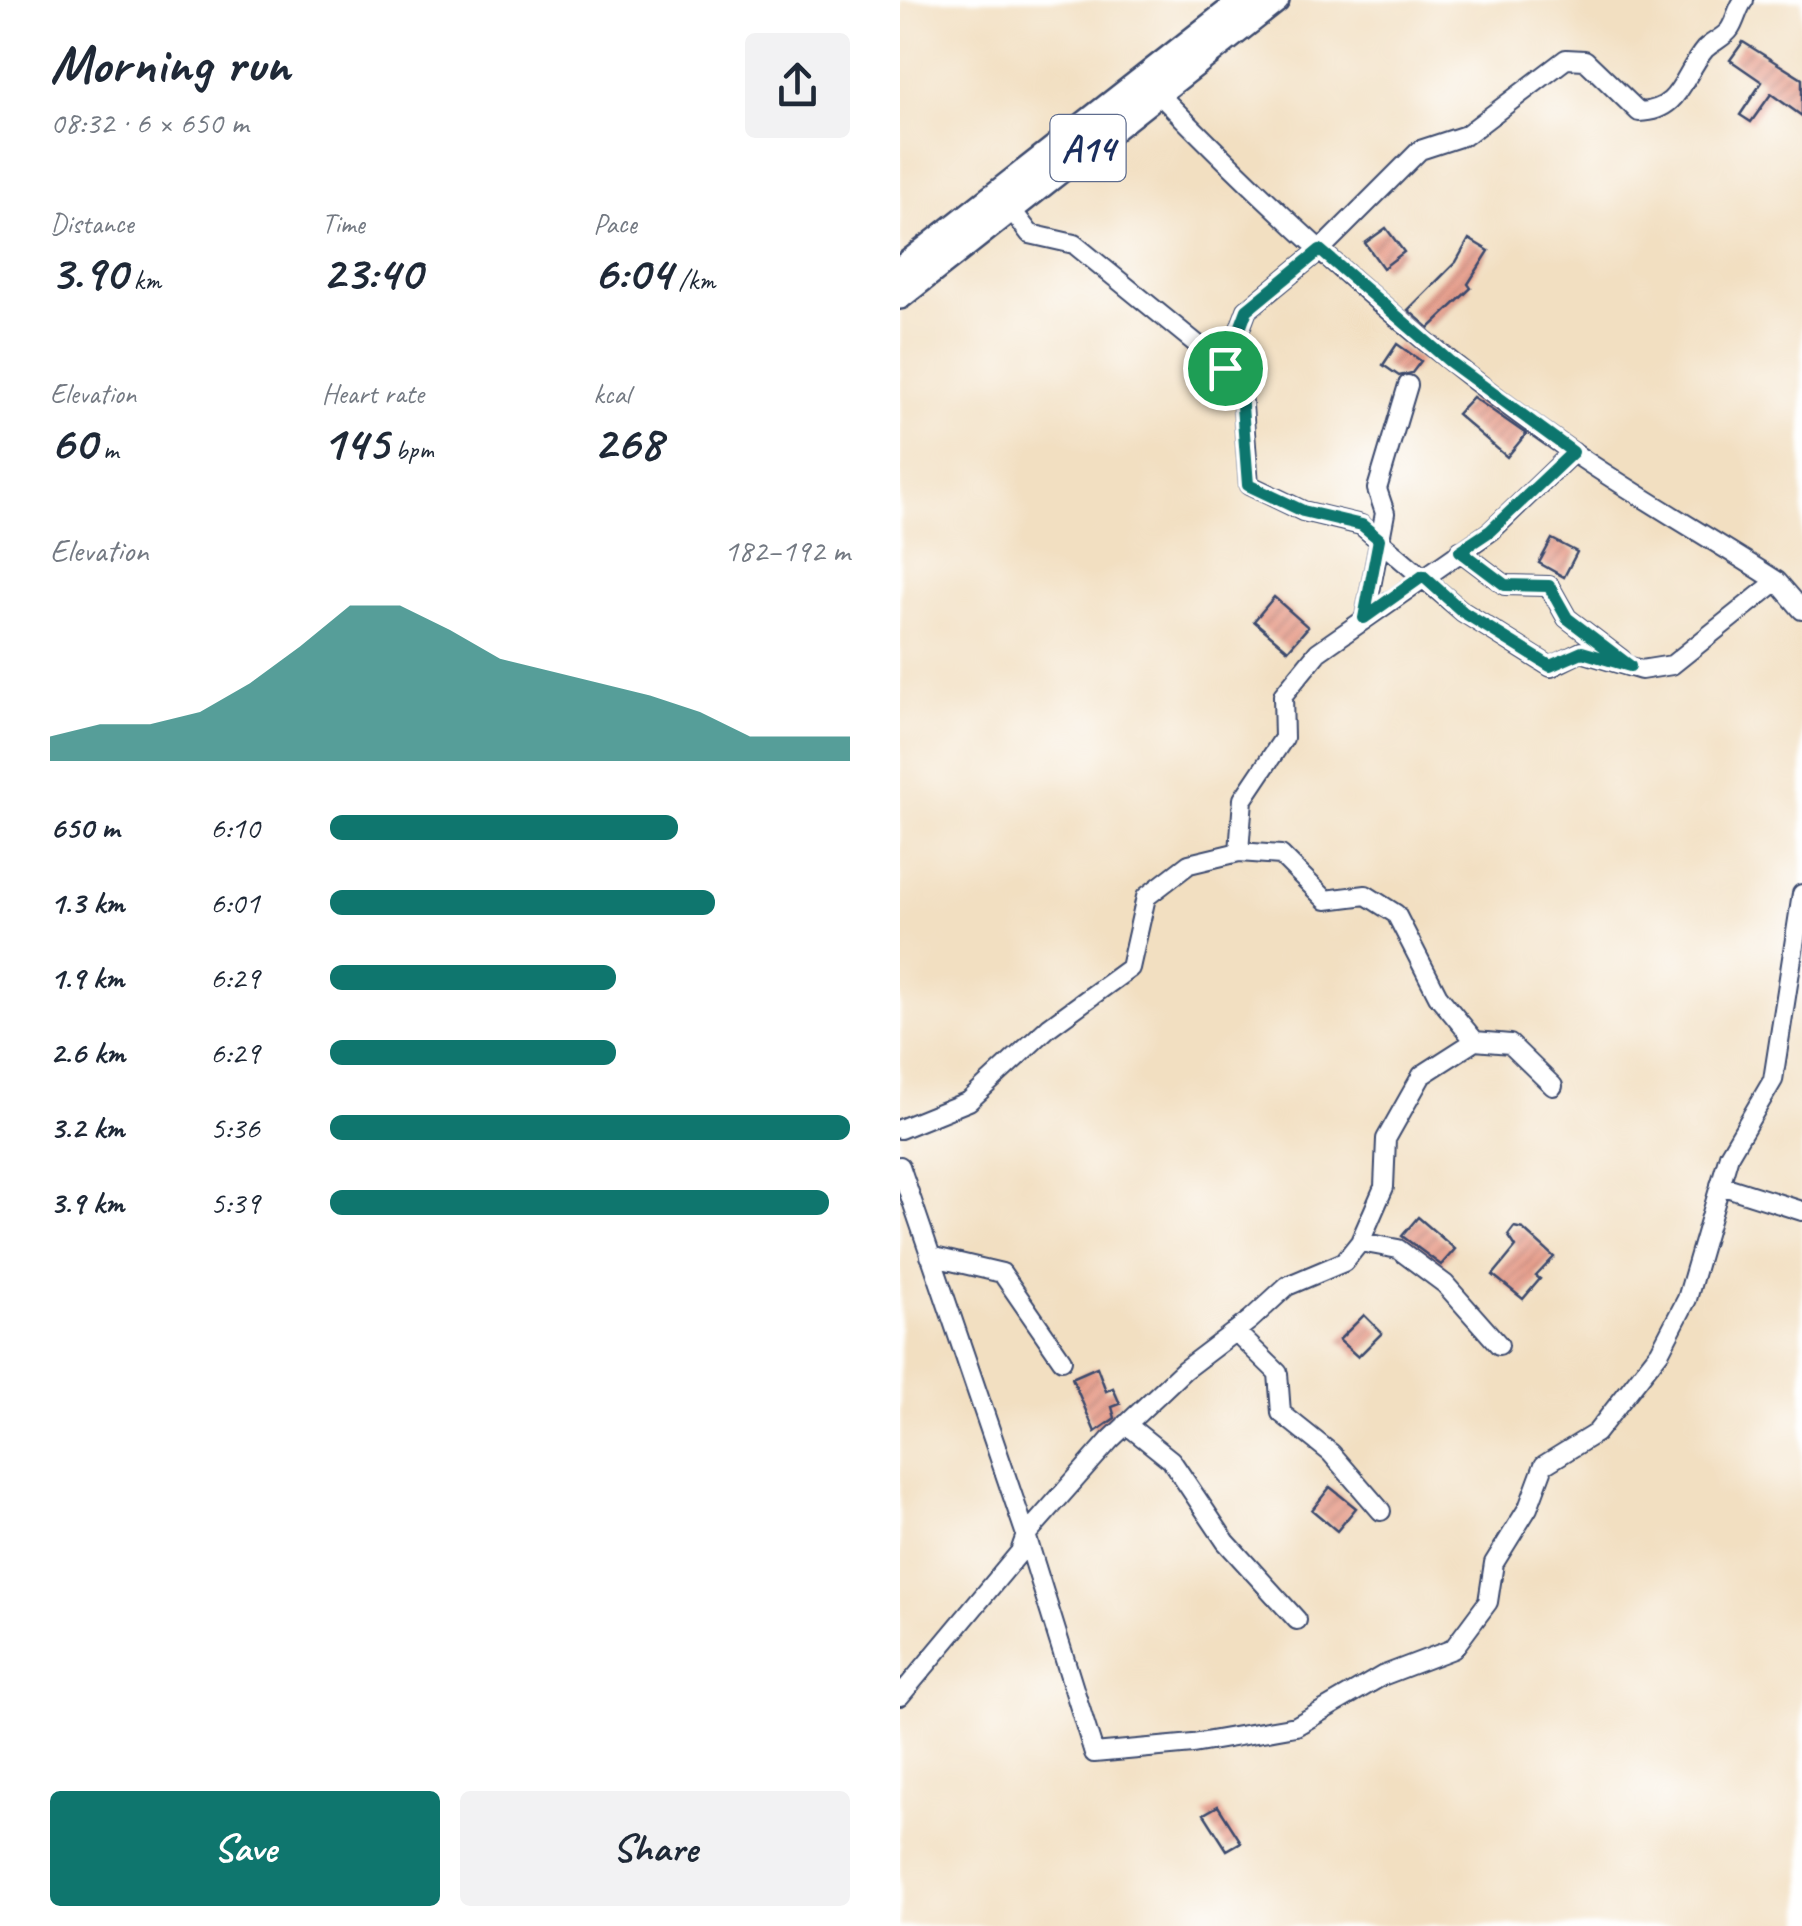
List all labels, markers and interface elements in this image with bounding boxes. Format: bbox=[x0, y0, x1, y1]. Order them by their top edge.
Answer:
text: Morning run bbox=[50, 29, 290, 99]
button: share bbox=[745, 33, 850, 138]
text: 08:32 · 6 × 650 m bbox=[50, 102, 248, 143]
road number: A14 bbox=[1050, 115, 1126, 181]
text: Distance bbox=[50, 206, 134, 241]
text: Time bbox=[322, 206, 365, 241]
text: Pace bbox=[593, 206, 636, 241]
text: 3.90 bbox=[50, 241, 127, 304]
text: 23:40 bbox=[322, 241, 422, 304]
text: 6:04 bbox=[593, 241, 672, 304]
text: km bbox=[127, 262, 161, 297]
text: /km bbox=[672, 262, 715, 297]
pin bbox=[1183, 326, 1268, 411]
icon: arrive bbox=[1198, 341, 1253, 396]
text: Elevation bbox=[50, 376, 136, 411]
text: Heart rate bbox=[322, 376, 424, 411]
text: kcal bbox=[593, 376, 630, 411]
text: 60 bbox=[50, 411, 96, 474]
text: 145 bbox=[322, 411, 388, 474]
text: 268 bbox=[593, 411, 662, 474]
text: m bbox=[96, 432, 119, 467]
text: bpm bbox=[388, 432, 434, 467]
text: Elevation bbox=[50, 530, 148, 571]
text: 182–192 m bbox=[724, 530, 850, 571]
text: 650 m bbox=[50, 807, 119, 848]
text: 6:10 bbox=[210, 807, 260, 848]
text: 1.3 km bbox=[50, 882, 124, 923]
text: 6:01 bbox=[210, 882, 260, 923]
text: 1.9 km bbox=[50, 957, 124, 998]
text: 6:29 bbox=[210, 957, 260, 998]
text: 2.6 km bbox=[50, 1032, 125, 1073]
text: 6:29 bbox=[210, 1032, 260, 1073]
text: 3.2 km bbox=[50, 1107, 124, 1148]
text: 5:36 bbox=[210, 1107, 260, 1148]
text: 3.9 km bbox=[50, 1182, 124, 1223]
text: 5:39 bbox=[210, 1182, 260, 1223]
button: Save bbox=[50, 1791, 440, 1906]
button: Share bbox=[460, 1791, 850, 1906]

